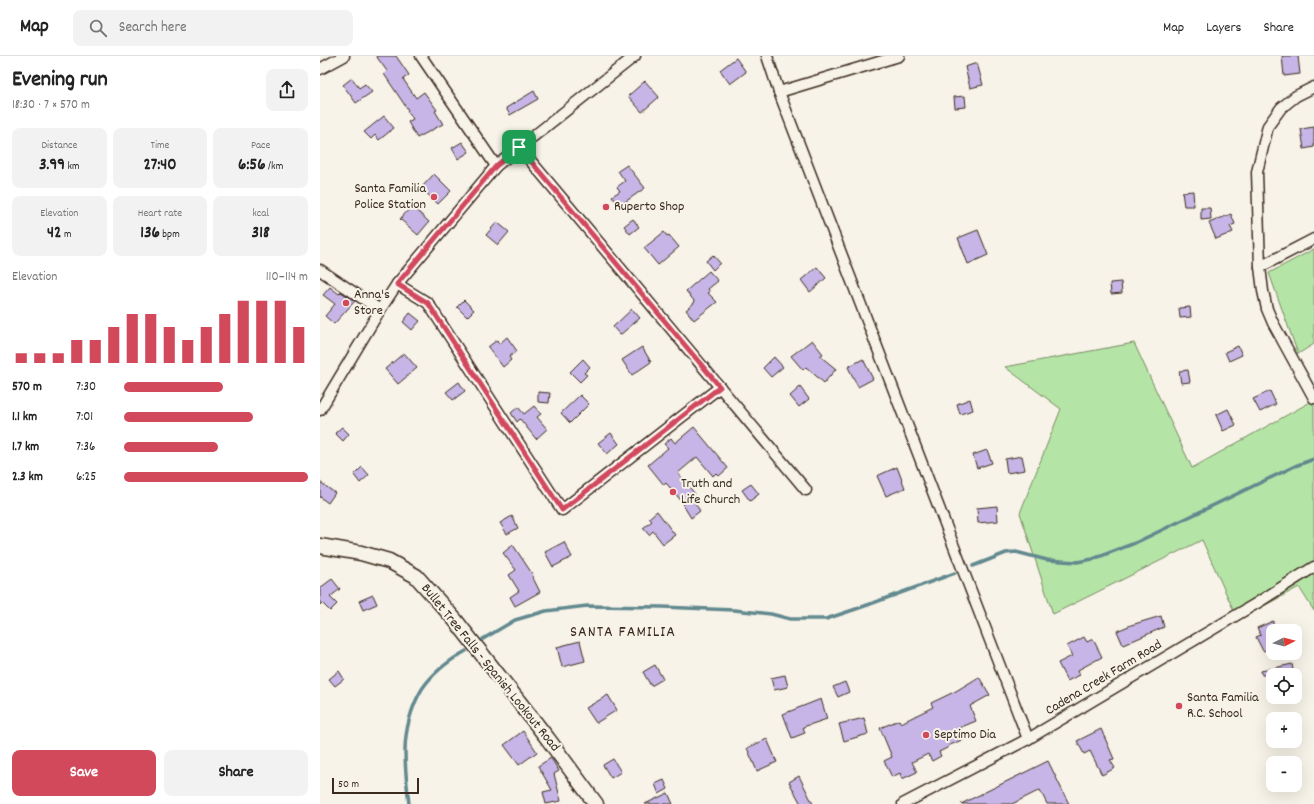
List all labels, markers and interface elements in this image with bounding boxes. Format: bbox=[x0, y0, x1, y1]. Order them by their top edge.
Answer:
search box bbox=[73, 10, 353, 46]
text: Map bbox=[20, 14, 49, 41]
icon: search bbox=[87, 17, 109, 39]
text: Search here bbox=[119, 17, 187, 39]
text: Map bbox=[1163, 18, 1184, 38]
text: Layers bbox=[1206, 18, 1241, 38]
text: Share bbox=[1263, 18, 1294, 38]
text: Evening run bbox=[12, 65, 108, 96]
button: share bbox=[266, 69, 308, 111]
text: 18:30 · 7 × 570 m bbox=[12, 96, 90, 115]
pin bbox=[502, 130, 536, 164]
icon: arrive bbox=[508, 136, 530, 158]
text: Distance bbox=[41, 138, 77, 154]
text: Time bbox=[151, 138, 169, 154]
text: Pace bbox=[251, 138, 270, 154]
text: 3.99 bbox=[39, 154, 65, 178]
text: 27:40 bbox=[143, 154, 177, 178]
text: 6:56 bbox=[238, 154, 265, 178]
text: km bbox=[65, 159, 80, 175]
text: /km bbox=[265, 159, 283, 175]
place label: Santa Familia Police Station bbox=[354, 179, 426, 215]
marker: Santa Familia Police Station bbox=[429, 192, 439, 202]
place label: Ruperto Shop bbox=[614, 197, 685, 217]
marker: Ruperto Shop bbox=[601, 202, 611, 212]
text: Elevation bbox=[40, 206, 78, 222]
text: Heart rate bbox=[138, 206, 182, 222]
text: kcal bbox=[252, 206, 269, 222]
text: 42 bbox=[47, 222, 62, 246]
text: 136 bbox=[140, 222, 160, 246]
text: 318 bbox=[252, 222, 270, 246]
text: m bbox=[62, 227, 72, 243]
text: bpm bbox=[160, 227, 180, 243]
text: Elevation bbox=[12, 268, 57, 287]
text: 110–114 m bbox=[266, 268, 308, 287]
place label: Anna's Store bbox=[354, 285, 390, 321]
marker: Anna's Store bbox=[341, 298, 351, 308]
text: 570 m bbox=[12, 378, 42, 397]
text: 7:30 bbox=[76, 378, 96, 397]
text: 1.1 km bbox=[12, 408, 37, 427]
text: 7:01 bbox=[76, 408, 93, 427]
text: 1.7 km bbox=[12, 438, 39, 457]
text: 7:36 bbox=[76, 438, 95, 457]
text: 2.3 km bbox=[12, 468, 43, 487]
text: 6:25 bbox=[76, 468, 96, 487]
place label: Truth and Life Church bbox=[681, 474, 740, 510]
marker: Truth and Life Church bbox=[668, 487, 678, 497]
street label: Bullet Tree Falls - Spanish Lookout Road bbox=[416, 580, 564, 756]
district label: SANTA FAMILIA bbox=[570, 621, 676, 644]
north arrow bbox=[1266, 624, 1302, 660]
map controls bbox=[1266, 624, 1302, 792]
street label: Cadena Creek Farm Road bbox=[1042, 635, 1166, 721]
button: locate bbox=[1266, 668, 1302, 704]
place label: Santa Familia R.C. School bbox=[1187, 688, 1259, 724]
marker: Santa Familia R.C. School bbox=[1174, 701, 1184, 711]
button: + bbox=[1266, 712, 1302, 748]
place label: Septimo Dia bbox=[934, 725, 996, 745]
marker: Septimo Dia bbox=[921, 730, 931, 740]
button: Save bbox=[12, 750, 156, 796]
button: Share bbox=[164, 750, 308, 796]
button: − bbox=[1266, 756, 1302, 792]
scale bar bbox=[332, 776, 419, 795]
text: 50 m bbox=[338, 777, 359, 793]

